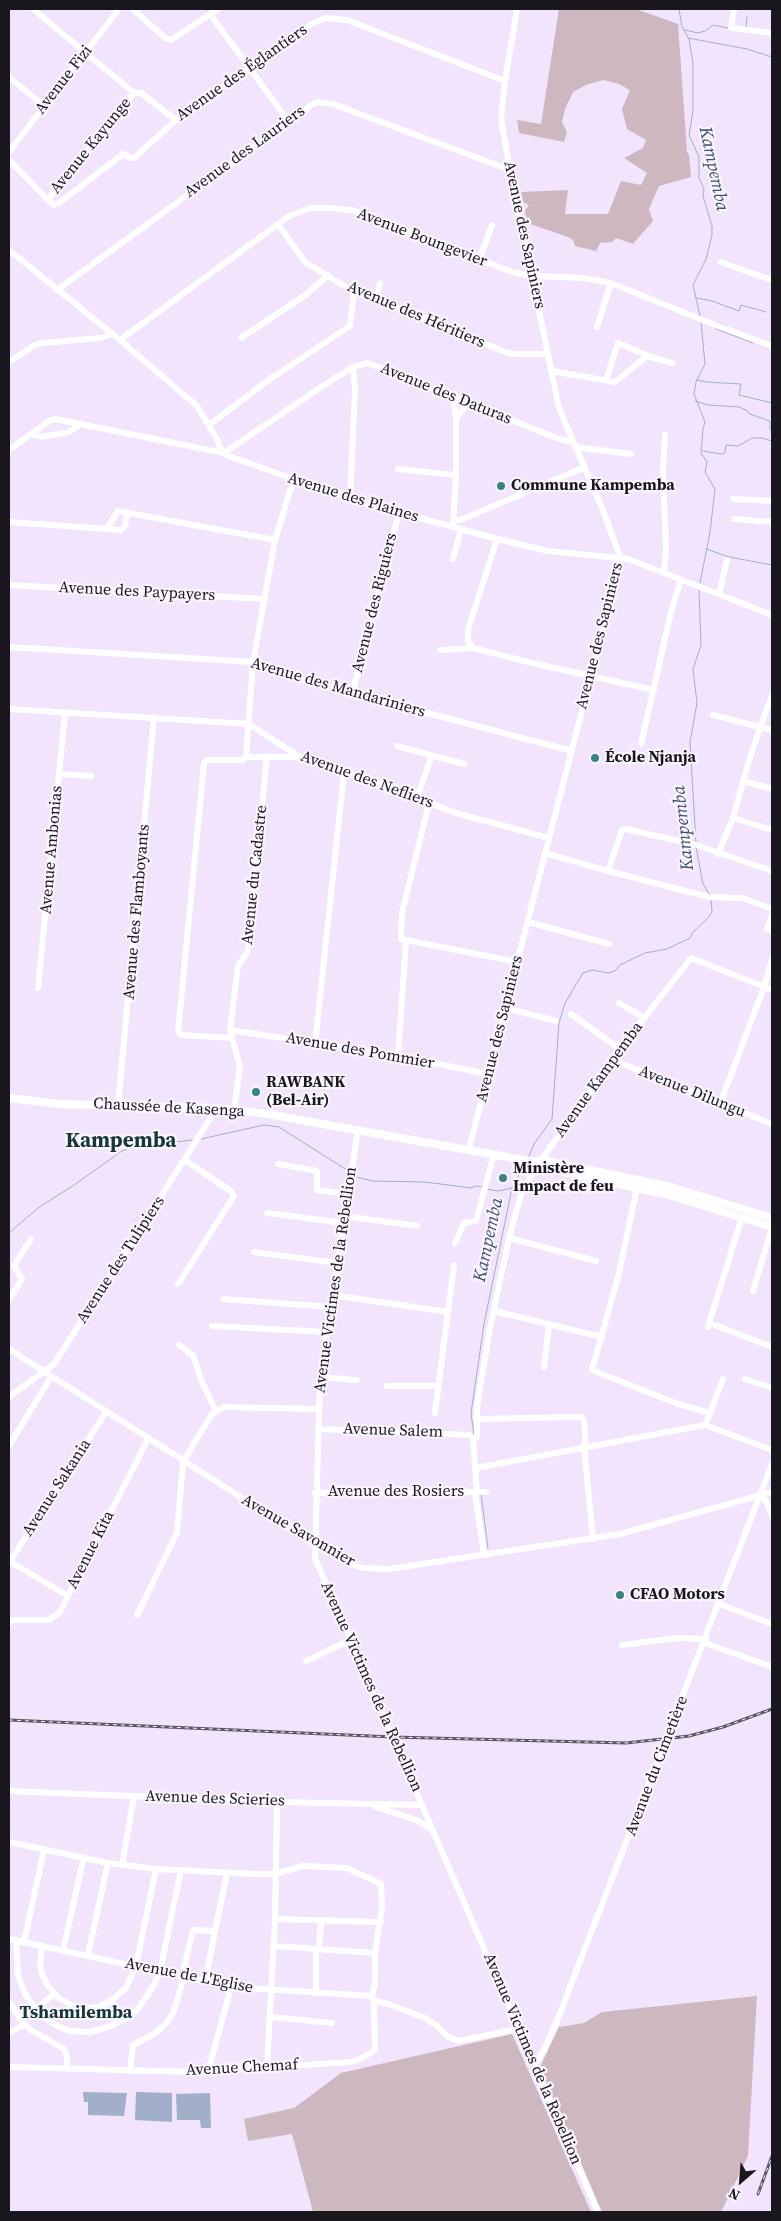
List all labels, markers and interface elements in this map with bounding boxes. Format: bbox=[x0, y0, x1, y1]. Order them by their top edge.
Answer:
street label: Avenue des Églantiers bbox=[173, 20, 311, 126]
street label: Avenue Fizi bbox=[31, 42, 97, 118]
street label: Avenue Kayunge bbox=[46, 94, 136, 198]
street label: Avenue des Lauriers bbox=[181, 102, 309, 202]
water label: Kampemba bbox=[694, 125, 732, 213]
street label: Avenue des Sapiniers bbox=[499, 159, 549, 311]
street label: Avenue Boungevier bbox=[354, 204, 490, 272]
street label: Avenue des Héritiers bbox=[344, 277, 488, 353]
street label: Avenue des Daturas bbox=[378, 359, 514, 429]
street label: Avenue des Plaines bbox=[285, 469, 421, 527]
place label: Commune Kampemba bbox=[511, 476, 675, 496]
marker: Commune Kampemba bbox=[495, 480, 507, 492]
street label: Avenue des Riguiers bbox=[348, 531, 402, 675]
street label: Avenue des Sapiniers bbox=[572, 561, 628, 711]
street label: Avenue des Paypayers bbox=[58, 578, 216, 606]
street label: Avenue des Mandariniers bbox=[248, 654, 428, 722]
street label: Avenue des Nefliers bbox=[298, 747, 436, 813]
place label: École Njanja bbox=[605, 748, 696, 768]
marker: École Njanja bbox=[589, 752, 601, 764]
water label: Kampemba bbox=[669, 784, 699, 872]
street label: Avenue Ambonias bbox=[37, 785, 67, 915]
street label: Avenue du Cadastre bbox=[238, 804, 272, 946]
street label: Avenue des Flamboyants bbox=[120, 823, 154, 1001]
street label: Avenue des Sapiniers bbox=[472, 954, 528, 1104]
street label: Avenue Kampemba bbox=[551, 1018, 647, 1142]
street label: Avenue des Pommier bbox=[284, 1028, 436, 1074]
street label: Avenue Dilungu bbox=[636, 1062, 748, 1122]
place label: RAWBANK (Bel-Air) bbox=[266, 1073, 345, 1111]
marker: RAWBANK (Bel-Air) bbox=[250, 1086, 262, 1098]
street label: Chaussée de Kasenga bbox=[93, 1094, 245, 1122]
district label: Kampemba bbox=[65, 1129, 177, 1155]
place label: Ministère Impact de feu bbox=[513, 1159, 614, 1197]
street label: Avenue Victimes de la Rebellion bbox=[311, 1166, 361, 1394]
marker: Ministère Impact de feu bbox=[497, 1172, 509, 1184]
street label: Avenue des Tulipiers bbox=[73, 1193, 169, 1327]
water label: Kampemba bbox=[470, 1196, 508, 1284]
street label: Avenue Salem bbox=[343, 1420, 443, 1442]
street label: Avenue Sakania bbox=[18, 1436, 96, 1540]
street label: Avenue des Rosiers bbox=[328, 1482, 464, 1502]
street label: Avenue Savonnier bbox=[238, 1491, 358, 1571]
street label: Avenue Kita bbox=[63, 1508, 119, 1592]
street label: Avenue Victimes de la Rebellion bbox=[316, 1579, 426, 1795]
place label: CFAO Motors bbox=[630, 1585, 725, 1605]
marker: CFAO Motors bbox=[614, 1589, 626, 1601]
street label: Avenue du Cimetière bbox=[621, 1693, 693, 1839]
street label: Avenue des Scieries bbox=[145, 1787, 285, 1811]
street label: Avenue Victimes de la Rebellion bbox=[479, 1950, 585, 2168]
street label: Avenue de L'Eglise bbox=[123, 1954, 255, 1998]
district label: Tshamilemba bbox=[20, 2002, 132, 2024]
street label: Avenue Chemaf bbox=[185, 2055, 299, 2081]
north arrow bbox=[716, 2156, 766, 2206]
text: N bbox=[725, 2183, 743, 2206]

